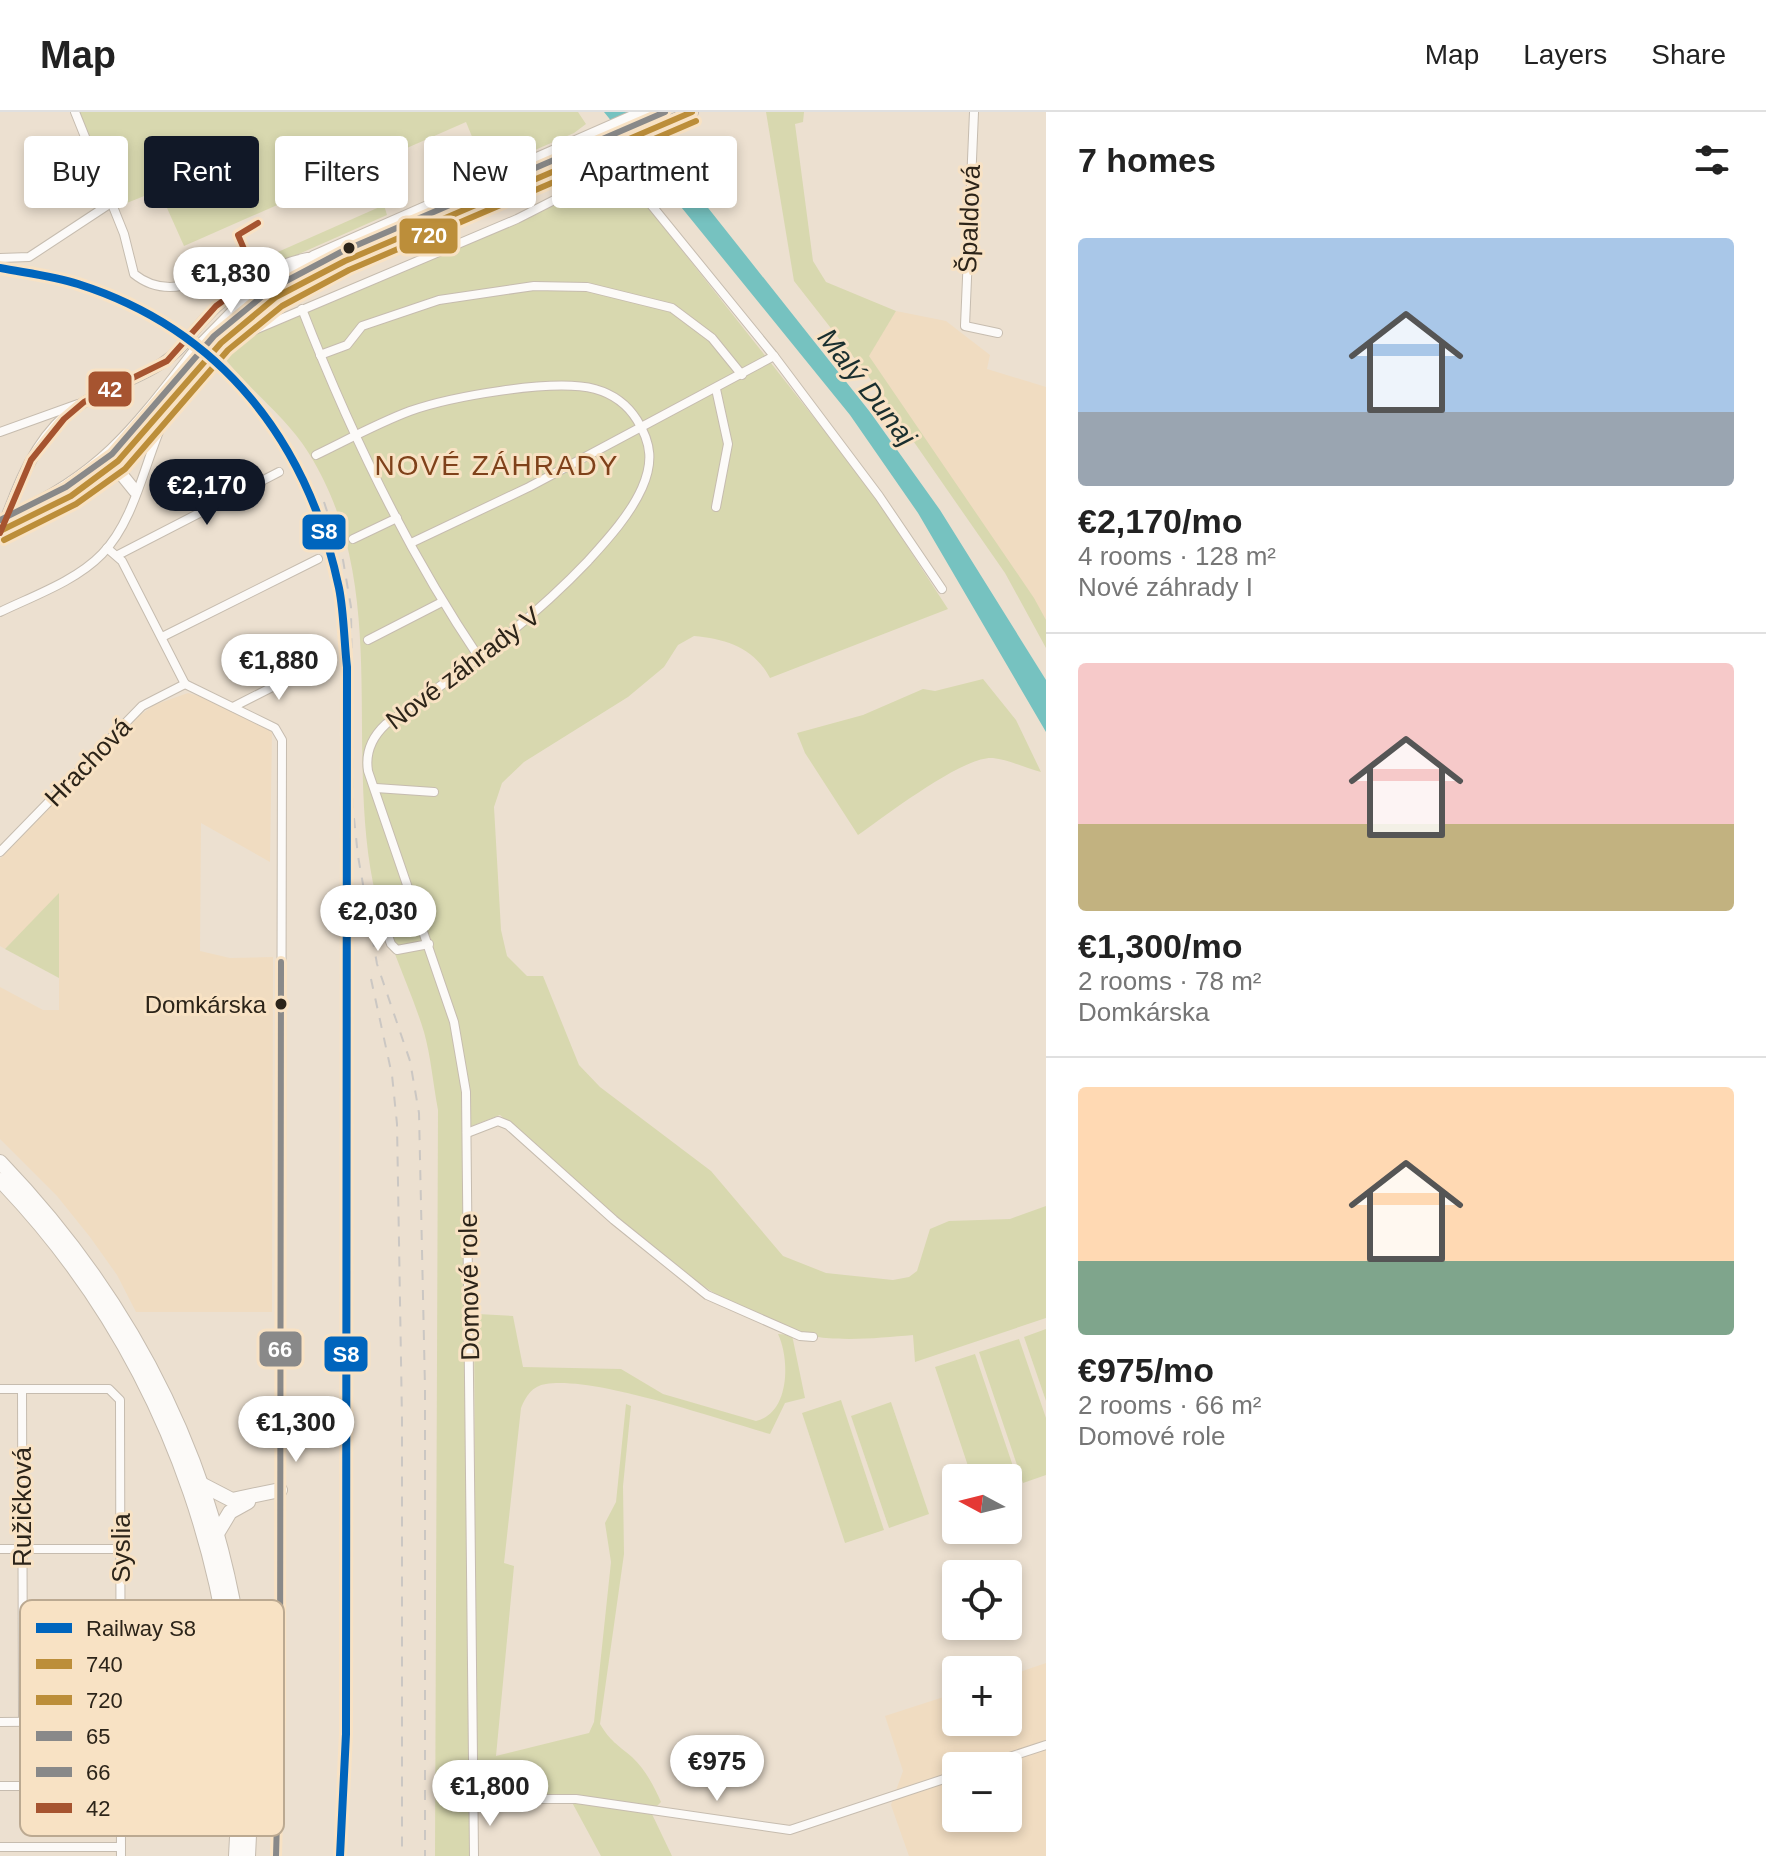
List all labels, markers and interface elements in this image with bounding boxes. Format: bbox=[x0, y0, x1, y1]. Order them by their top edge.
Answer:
text: Map bbox=[40, 34, 116, 76]
text: Map bbox=[1425, 39, 1479, 70]
text: Layers bbox=[1523, 39, 1607, 70]
text: Share bbox=[1651, 39, 1726, 70]
chip: Buy bbox=[24, 136, 128, 208]
chip: Rent bbox=[144, 136, 259, 208]
chip: Filters bbox=[275, 136, 408, 208]
chip: New bbox=[424, 136, 536, 208]
chip: Apartment bbox=[552, 136, 737, 208]
icon: filters bbox=[1690, 138, 1734, 182]
text: 7 homes bbox=[1078, 141, 1216, 179]
street label: Špaldová bbox=[952, 164, 986, 274]
line badge: 720 bbox=[398, 217, 459, 255]
text: 720 bbox=[411, 223, 447, 248]
unlabelled marker bbox=[341, 240, 357, 256]
pin: €1,830 bbox=[166, 247, 296, 315]
text: €1,830 bbox=[191, 258, 271, 288]
icon: home bbox=[1334, 290, 1478, 434]
water label: Malý Dunaj bbox=[812, 322, 923, 452]
line badge: 42 bbox=[87, 370, 133, 408]
text: 42 bbox=[98, 377, 122, 402]
district label: NOVÉ ZÁHRADY bbox=[375, 450, 619, 481]
pin: €2,170 bbox=[142, 459, 272, 527]
text: €2,170 bbox=[167, 470, 247, 500]
text: €2,170/mo bbox=[1078, 502, 1242, 540]
line badge: S8 bbox=[301, 513, 347, 551]
text: S8 bbox=[311, 519, 337, 544]
text: 4 rooms · 128 m² bbox=[1078, 541, 1276, 571]
text: Nové záhrady I bbox=[1078, 572, 1253, 602]
street label: Nové záhrady V bbox=[380, 600, 546, 736]
pin: €1,880 bbox=[214, 634, 344, 702]
text: €1,880 bbox=[239, 645, 319, 675]
street label: Hrachová bbox=[39, 711, 138, 812]
icon: home bbox=[1334, 715, 1478, 859]
pin: €2,030 bbox=[313, 885, 443, 953]
text: €2,030 bbox=[338, 896, 418, 926]
text: €1,300/mo bbox=[1078, 927, 1242, 965]
text: 2 rooms · 78 m² bbox=[1078, 966, 1262, 996]
place label: Domkárska bbox=[145, 991, 267, 1018]
marker: Domkárska bbox=[273, 996, 289, 1012]
text: Domkárska bbox=[1078, 997, 1209, 1027]
icon: home bbox=[1334, 1139, 1478, 1283]
street label: Domové role bbox=[453, 1213, 485, 1361]
line badge: 66 bbox=[258, 1330, 303, 1368]
line badge: S8 bbox=[323, 1335, 369, 1373]
text: 66 bbox=[268, 1337, 292, 1362]
text: S8 bbox=[333, 1342, 359, 1367]
text: €975/mo bbox=[1078, 1351, 1214, 1389]
text: 2 rooms · 66 m² bbox=[1078, 1390, 1262, 1420]
pin: €1,300 bbox=[231, 1396, 361, 1464]
text: €1,300 bbox=[256, 1407, 336, 1437]
text: Domové role bbox=[1078, 1421, 1225, 1451]
street label: Ružičková bbox=[7, 1446, 37, 1567]
north arrow bbox=[942, 1464, 1022, 1544]
map controls bbox=[942, 1464, 1022, 1832]
street label: Syslia bbox=[106, 1513, 136, 1583]
button: locate bbox=[942, 1560, 1022, 1640]
legend bbox=[20, 1600, 284, 1836]
text: Railway S8 bbox=[86, 1616, 196, 1641]
text: 740 bbox=[86, 1652, 123, 1677]
button: + bbox=[942, 1656, 1022, 1736]
text: 720 bbox=[86, 1688, 123, 1713]
text: 65 bbox=[86, 1724, 110, 1749]
pin: €975 bbox=[670, 1735, 764, 1803]
text: €975 bbox=[688, 1746, 746, 1776]
button: − bbox=[942, 1752, 1022, 1832]
text: 66 bbox=[86, 1760, 110, 1785]
pin: €1,800 bbox=[425, 1760, 555, 1828]
text: €1,800 bbox=[450, 1771, 530, 1801]
text: 42 bbox=[86, 1796, 110, 1821]

